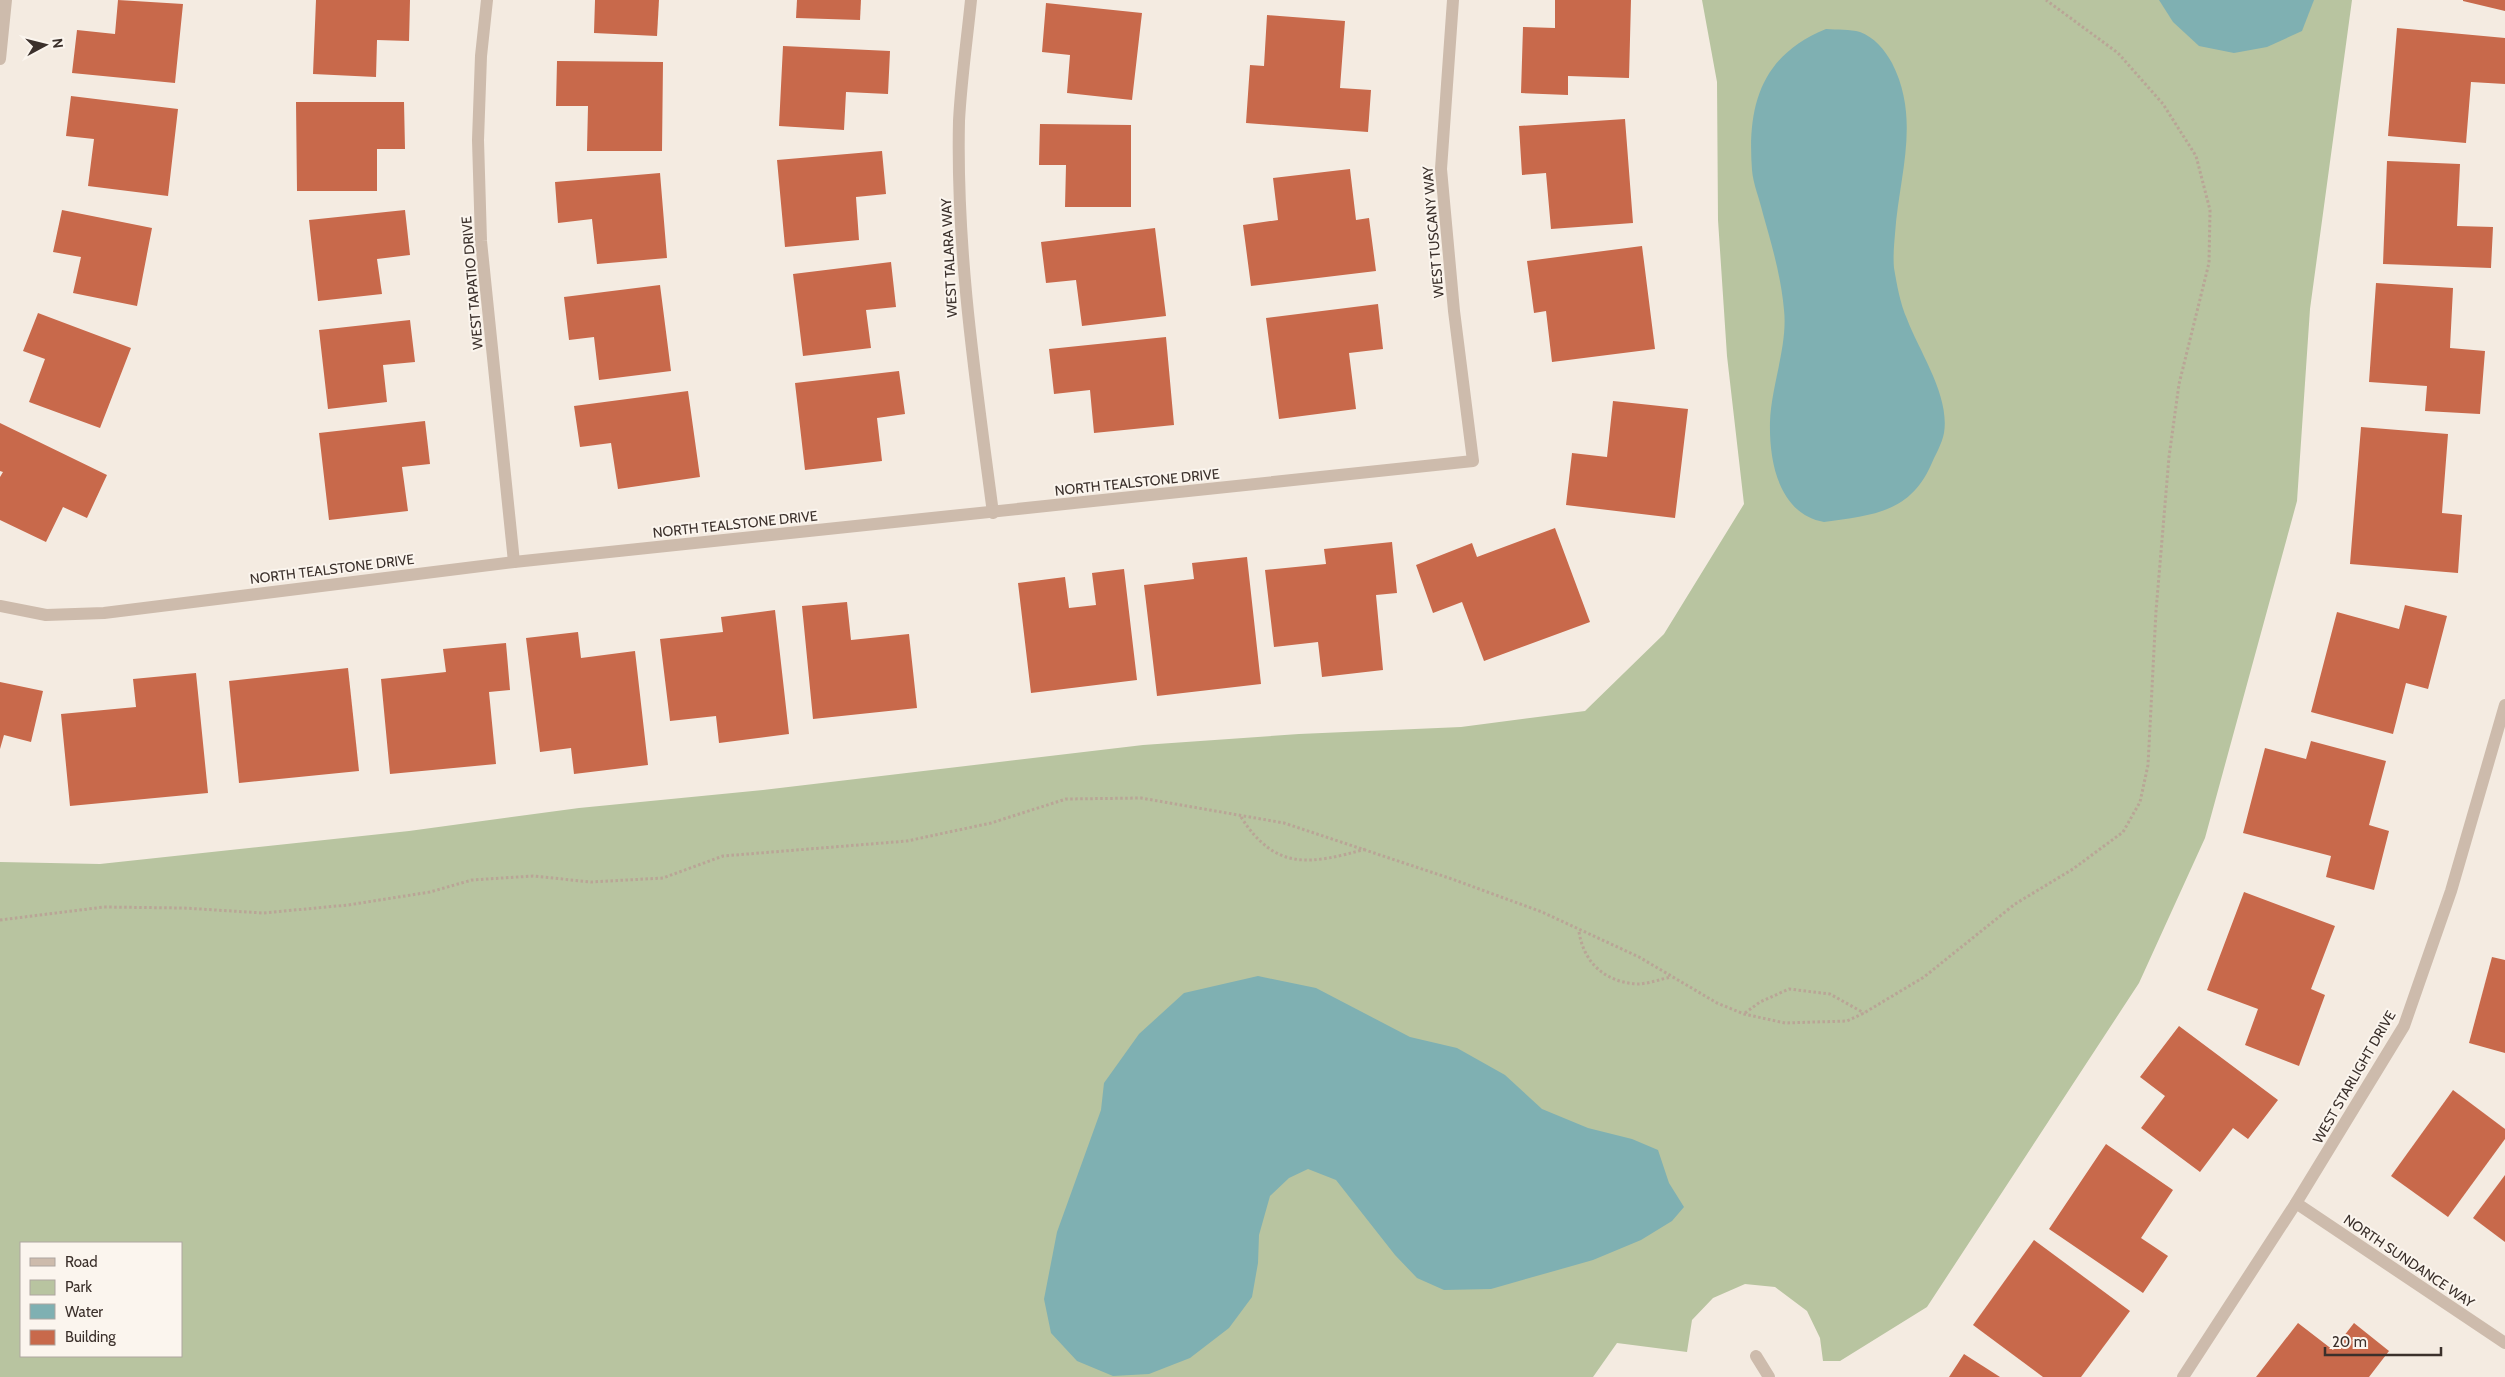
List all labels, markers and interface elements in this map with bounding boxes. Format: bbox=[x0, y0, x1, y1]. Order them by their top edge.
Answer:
north arrow bbox=[20, 20, 70, 70]
text: N bbox=[48, 37, 67, 49]
street label: WEST TUSCANY WAY bbox=[1418, 164, 1448, 299]
street label: WEST TALARA WAY bbox=[937, 197, 961, 318]
street label: WEST TAPATIO DRIVE bbox=[457, 215, 487, 350]
street label: NORTH TEALSTONE DRIVE bbox=[1054, 464, 1221, 500]
street label: NORTH TEALSTONE DRIVE bbox=[652, 506, 819, 542]
street label: NORTH TEALSTONE DRIVE bbox=[249, 550, 416, 588]
street label: WEST STARLIGHT DRIVE bbox=[2309, 1007, 2400, 1147]
street label: NORTH SUNDANCE WAY bbox=[2340, 1210, 2479, 1312]
legend bbox=[20, 1242, 182, 1357]
text: Road bbox=[65, 1253, 98, 1271]
text: Park bbox=[65, 1278, 92, 1296]
text: Water bbox=[65, 1303, 103, 1321]
scale bar bbox=[2325, 1324, 2441, 1356]
text: Building bbox=[65, 1328, 116, 1346]
text: 20 m bbox=[2332, 1333, 2367, 1351]

